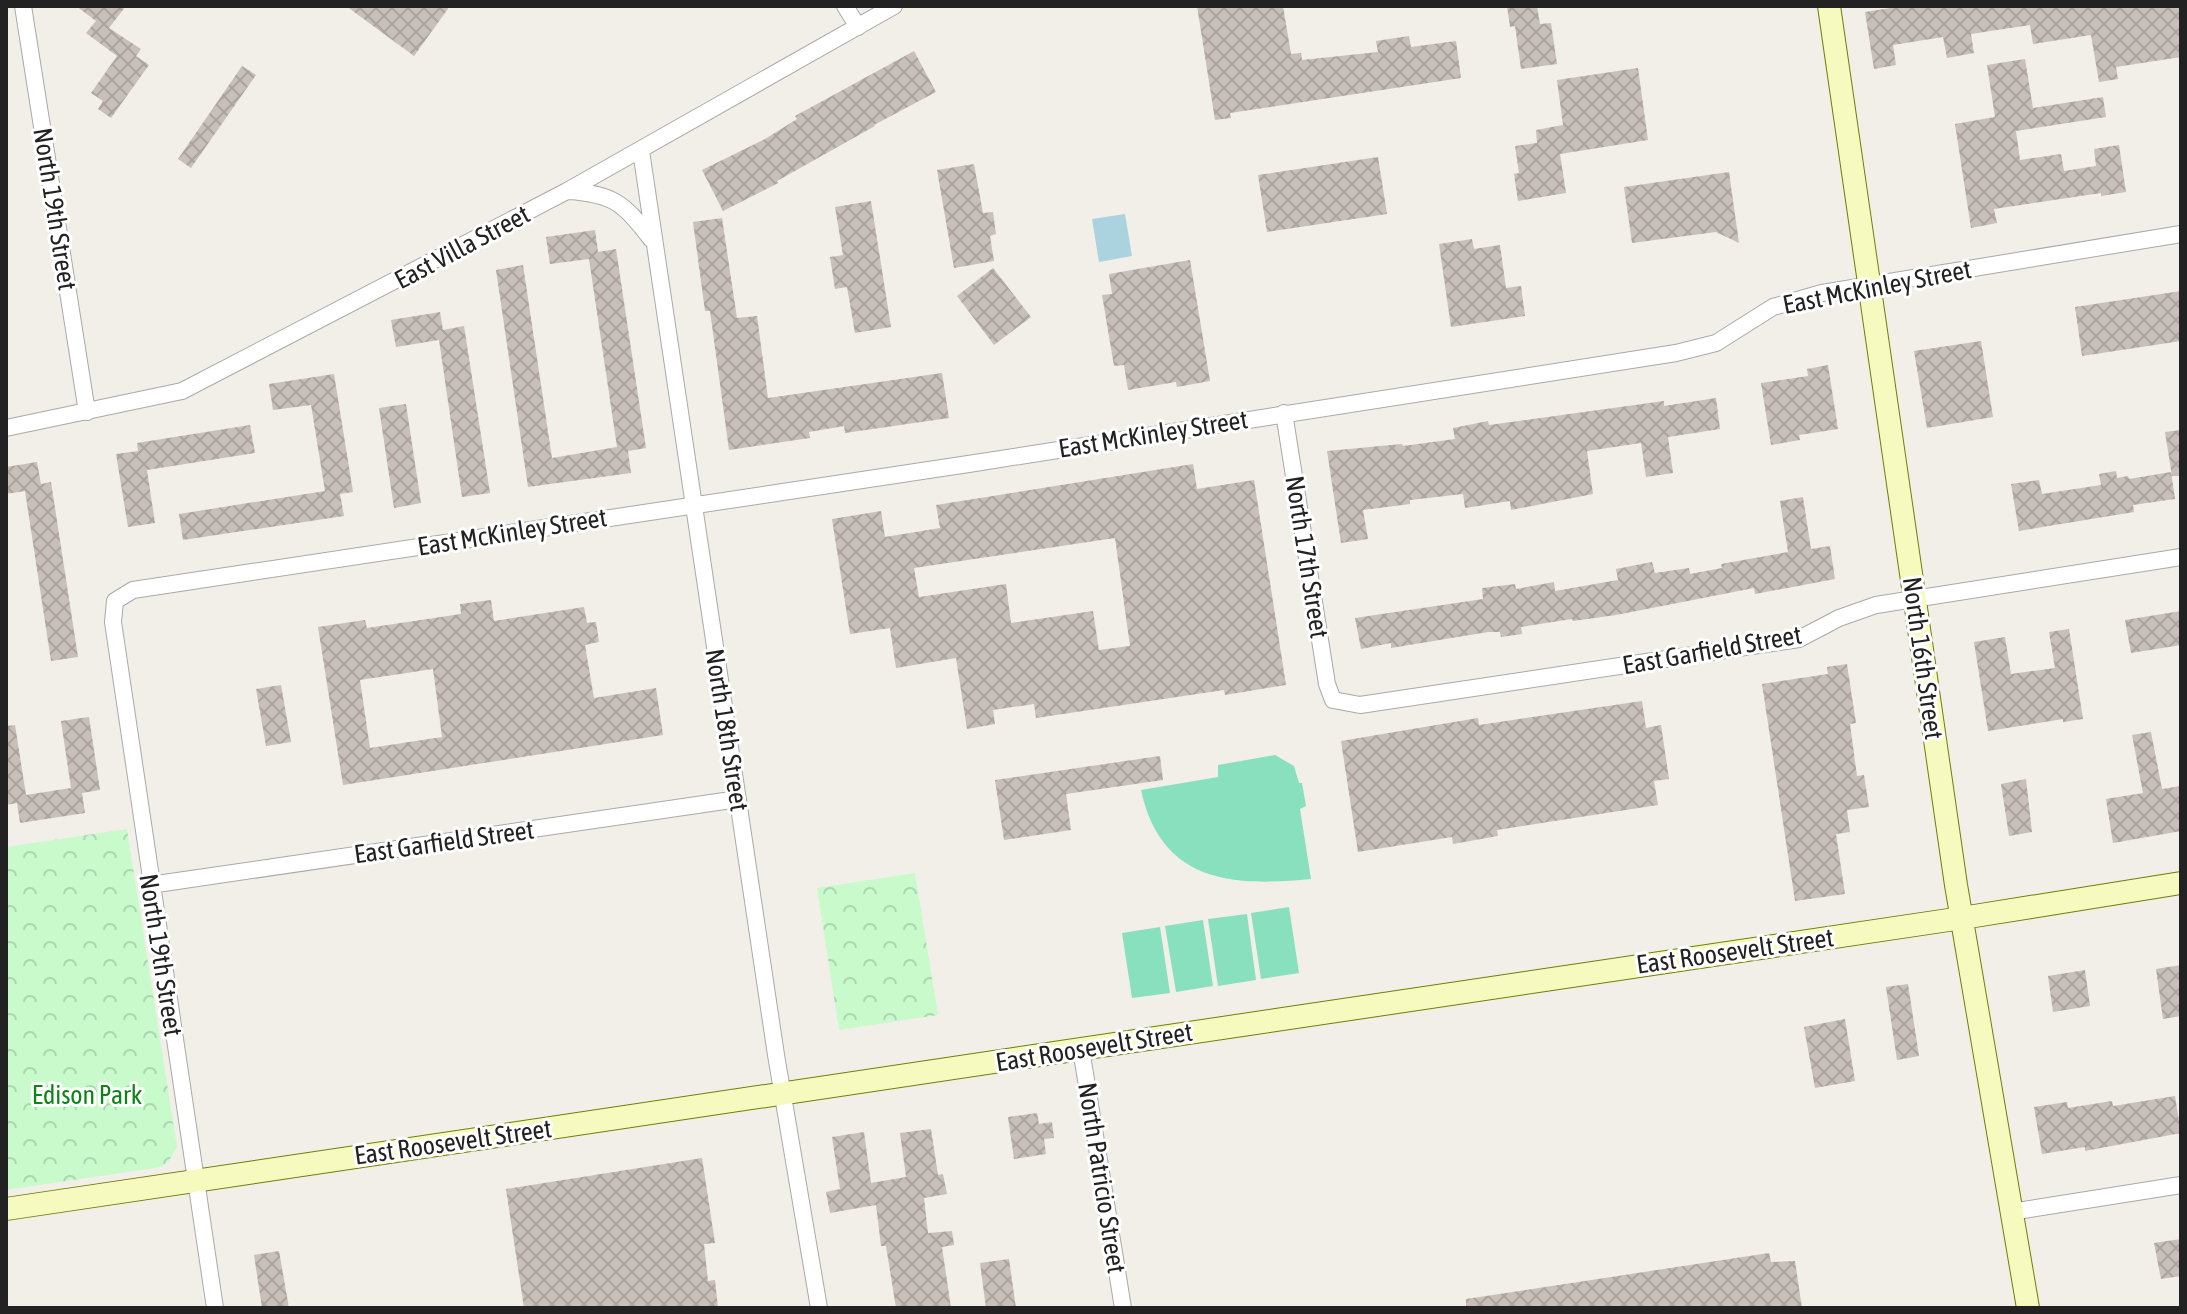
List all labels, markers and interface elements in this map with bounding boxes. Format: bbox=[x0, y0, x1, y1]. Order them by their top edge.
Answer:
street label: North 19th Street bbox=[27, 126, 83, 292]
street label: East Villa Street bbox=[389, 199, 535, 295]
street label: East McKinley Street bbox=[1780, 254, 1974, 320]
street label: East McKinley Street bbox=[1056, 404, 1250, 464]
street label: North 17th Street bbox=[1279, 474, 1335, 640]
street label: East McKinley Street bbox=[415, 502, 609, 562]
street label: North 16th Street bbox=[1897, 575, 1949, 741]
street label: East Garfield Street bbox=[1620, 619, 1804, 681]
street label: North 18th Street bbox=[699, 647, 755, 813]
street label: East Garfield Street bbox=[352, 815, 536, 869]
street label: North 19th Street bbox=[133, 872, 189, 1038]
street label: East Roosevelt Street bbox=[1634, 922, 1836, 980]
street label: East Roosevelt Street bbox=[993, 1017, 1195, 1077]
park label: Edison Park bbox=[32, 1080, 142, 1110]
street label: North Patricio Street bbox=[1072, 1081, 1132, 1275]
street label: East Roosevelt Street bbox=[352, 1113, 554, 1171]

